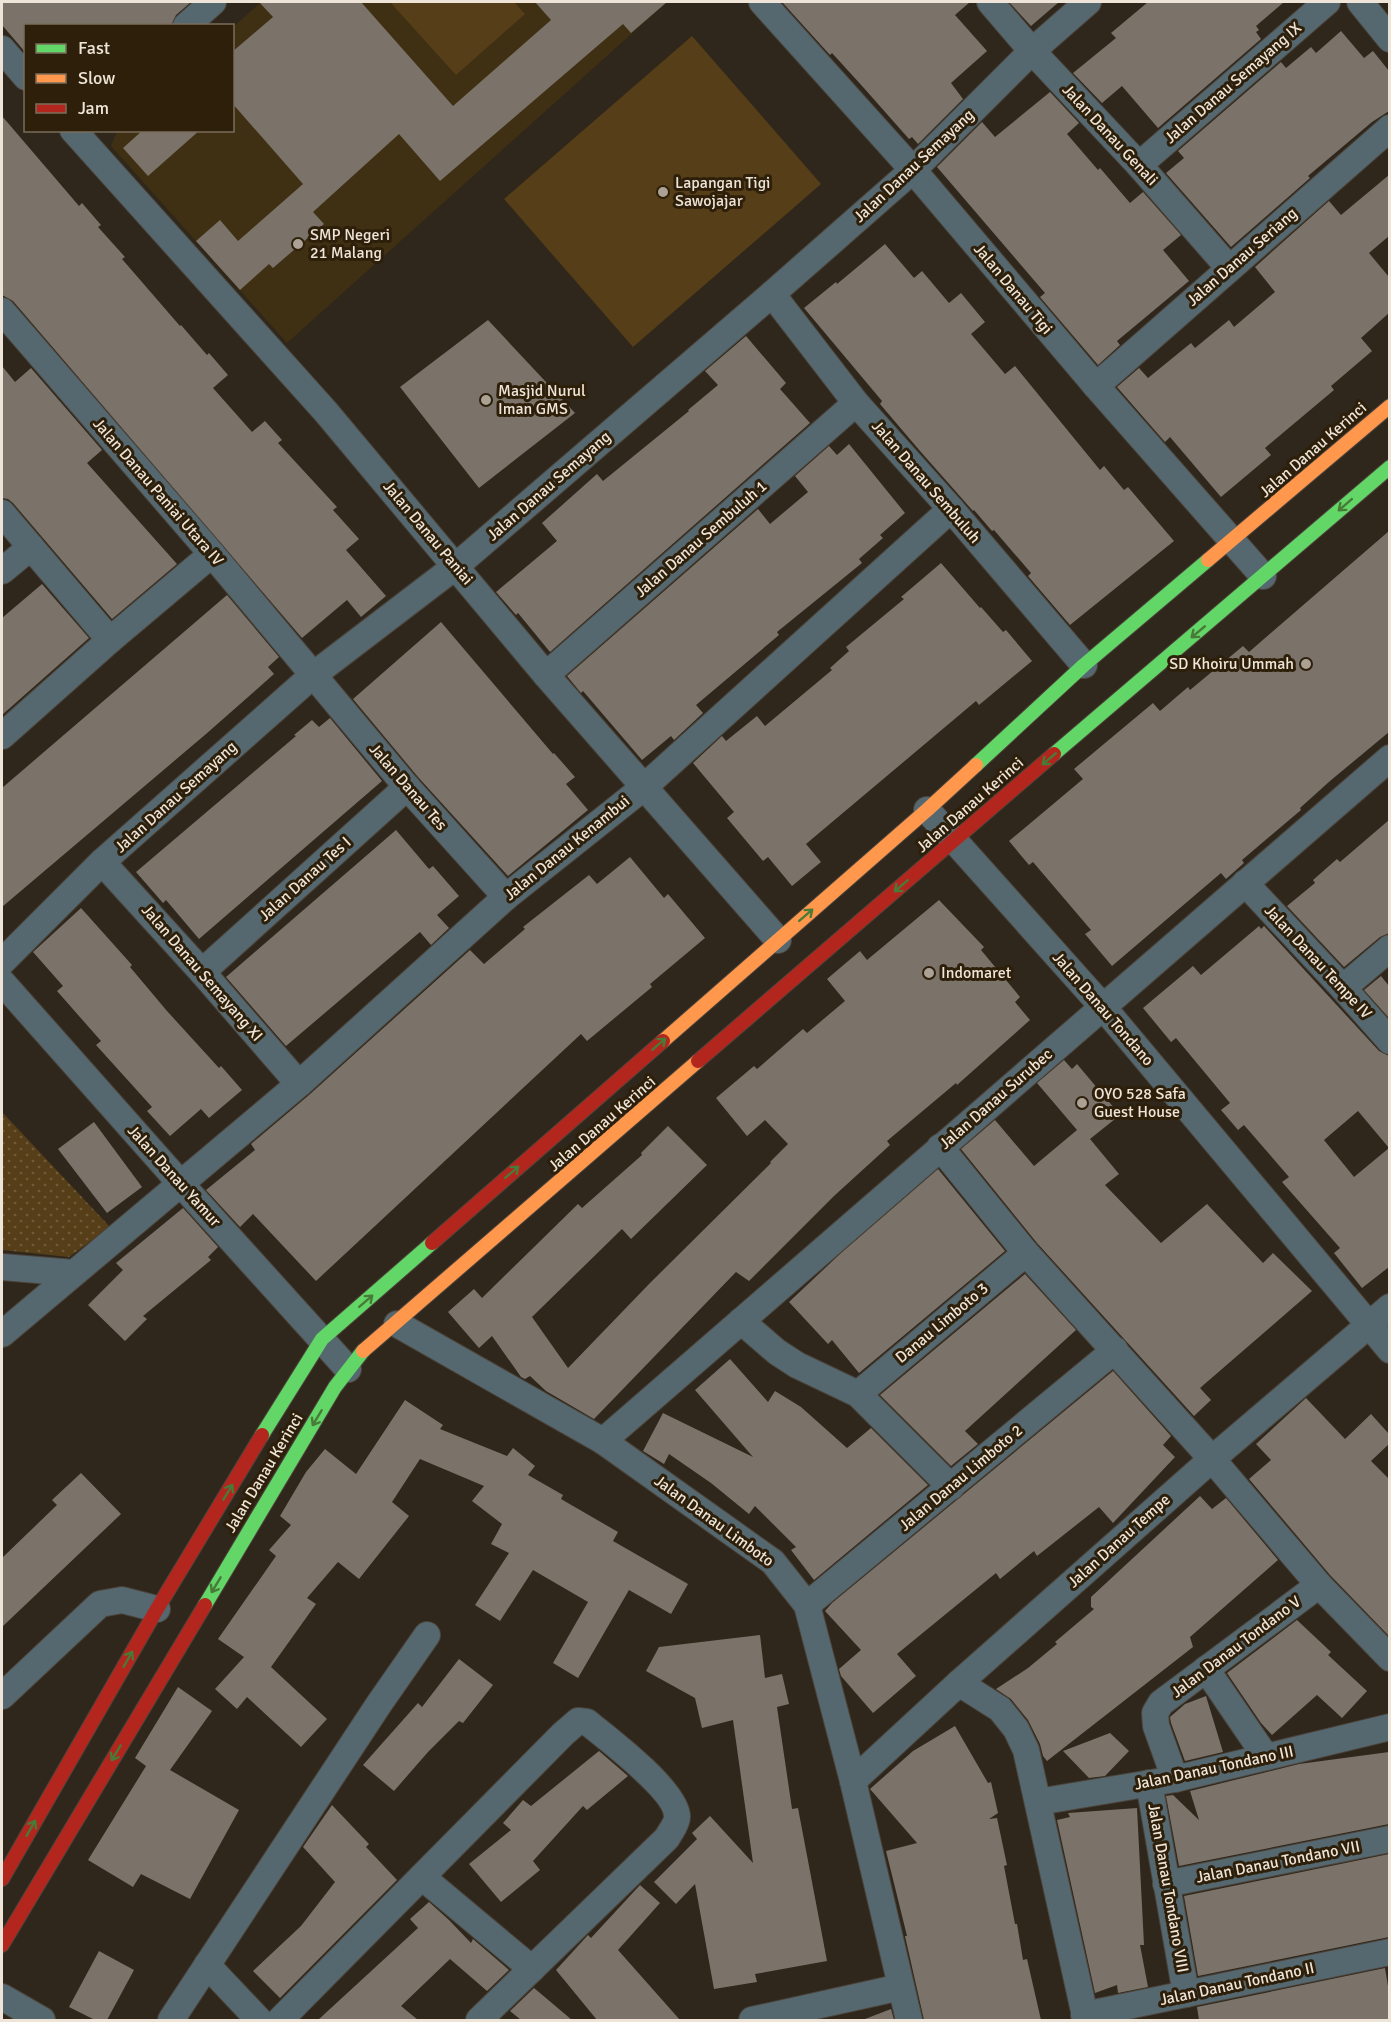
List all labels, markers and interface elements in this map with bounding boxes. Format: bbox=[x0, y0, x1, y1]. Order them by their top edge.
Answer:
street label: Jalan Danau Semayang IX bbox=[1160, 18, 1306, 148]
legend bbox=[24, 24, 234, 132]
text: Fast bbox=[78, 37, 110, 59]
text: Slow bbox=[78, 67, 115, 89]
street label: Jalan Danau Genali bbox=[1058, 80, 1162, 190]
text: Jam bbox=[78, 97, 109, 119]
street label: Jalan Danau Semayang bbox=[850, 105, 978, 227]
place label: Lapangan Tigi Sawojajar bbox=[675, 173, 770, 211]
marker: Lapangan Tigi Sawojajar bbox=[656, 185, 670, 199]
street label: Jalan Danau Seriang bbox=[1183, 204, 1301, 310]
place label: SMP Negeri 21 Malang bbox=[310, 225, 390, 263]
marker: SMP Negeri 21 Malang bbox=[291, 237, 305, 251]
street label: Jalan Danau Tigi bbox=[969, 240, 1057, 338]
place label: Masjid Nurul Iman GMS bbox=[498, 381, 586, 419]
marker: Masjid Nurul Iman GMS bbox=[479, 393, 493, 407]
street label: Jalan Danau Kerinci bbox=[1255, 398, 1371, 502]
street label: Jalan Danau Paniai Utara IV bbox=[88, 414, 228, 570]
street label: Jalan Danau Sembuluh bbox=[867, 416, 985, 548]
street label: Jalan Danau Semayang bbox=[483, 427, 615, 545]
street label: Jalan Danau Sembuluh 1 bbox=[631, 476, 771, 602]
street label: Jalan Danau Paniai bbox=[379, 477, 477, 589]
one-way arrow bbox=[1338, 498, 1353, 512]
one-way arrow bbox=[1191, 625, 1206, 639]
place label: SD Khoiru Ummah bbox=[1169, 654, 1294, 674]
marker: SD Khoiru Ummah bbox=[1299, 657, 1313, 671]
street label: Jalan Danau Semayang bbox=[111, 737, 241, 857]
street label: Jalan Danau Tes bbox=[365, 739, 451, 835]
one-way arrow bbox=[1042, 752, 1057, 766]
street label: Jalan Danau Kerinci bbox=[912, 753, 1028, 857]
street label: Jalan Danau Kenambui bbox=[500, 791, 634, 905]
street label: Jalan Danau Tes I bbox=[255, 832, 355, 926]
one-way arrow bbox=[894, 879, 909, 893]
street label: Jalan Danau Semayang XI bbox=[137, 900, 267, 1046]
street label: Jalan Danau Tempe IV bbox=[1260, 901, 1376, 1023]
one-way arrow bbox=[798, 908, 813, 922]
street label: Jalan Danau Tondano bbox=[1048, 948, 1158, 1070]
place label: Indomaret bbox=[941, 963, 1012, 983]
marker: Indomaret bbox=[922, 966, 936, 980]
one-way arrow bbox=[651, 1037, 666, 1051]
street label: Jalan Danau Surubec bbox=[935, 1044, 1057, 1154]
street label: Jalan Danau Kerinci bbox=[544, 1072, 660, 1176]
place label: OYO 528 Safa Guest House bbox=[1094, 1084, 1186, 1122]
marker: OYO 528 Safa Guest House bbox=[1075, 1096, 1089, 1110]
street label: Jalan Danau Yamur bbox=[123, 1121, 225, 1231]
one-way arrow bbox=[504, 1165, 519, 1179]
street label: Danau Limboto 3 bbox=[891, 1278, 993, 1368]
one-way arrow bbox=[358, 1294, 373, 1308]
one-way arrow bbox=[310, 1409, 322, 1426]
street label: Jalan Danau Kerinci bbox=[220, 1410, 308, 1536]
street label: Jalan Danau Limboto 2 bbox=[895, 1420, 1027, 1536]
street label: Jalan Danau Limboto bbox=[650, 1471, 778, 1571]
one-way arrow bbox=[222, 1484, 234, 1501]
street label: Jalan Danau Tempe bbox=[1064, 1490, 1174, 1592]
one-way arrow bbox=[210, 1576, 222, 1593]
street label: Jalan Danau Tondano V bbox=[1167, 1592, 1305, 1702]
one-way arrow bbox=[122, 1651, 134, 1668]
street label: Jalan Danau Tondano III bbox=[1133, 1741, 1295, 1795]
one-way arrow bbox=[110, 1744, 122, 1761]
street label: Jalan Danau Tondano VIII bbox=[1143, 1802, 1193, 1974]
one-way arrow bbox=[25, 1820, 37, 1837]
street label: Jalan Danau Tondano VII bbox=[1194, 1836, 1362, 1888]
street label: Jalan Danau Tondano II bbox=[1158, 1958, 1316, 2010]

